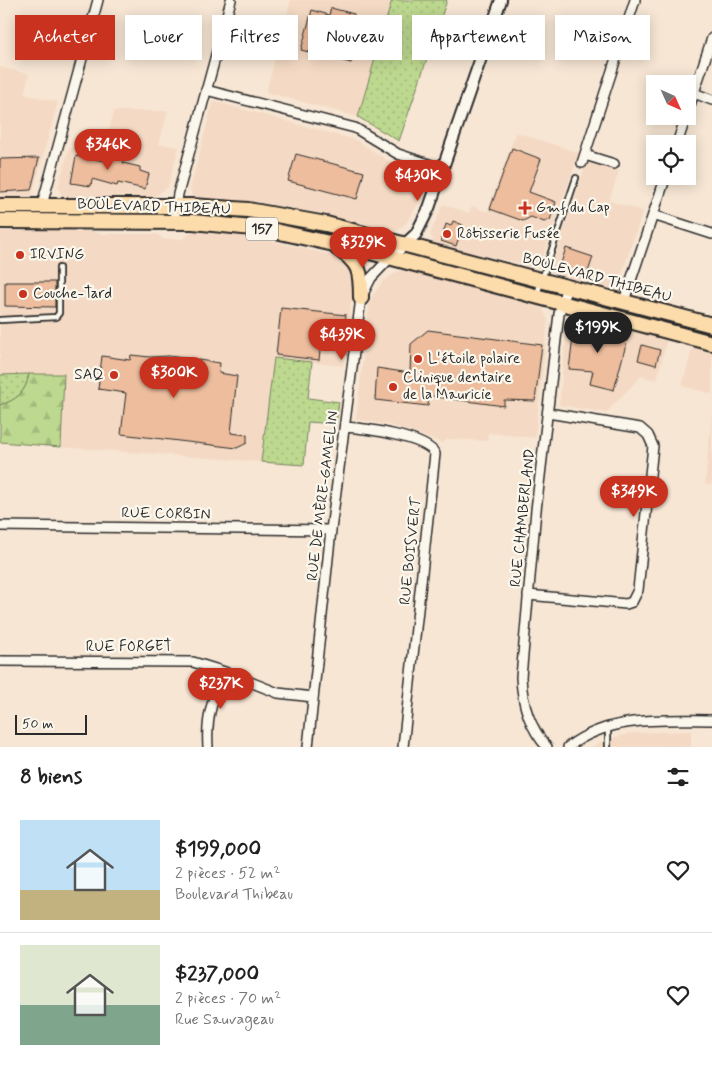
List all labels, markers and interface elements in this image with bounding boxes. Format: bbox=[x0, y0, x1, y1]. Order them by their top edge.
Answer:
chip: Acheter bbox=[15, 15, 115, 60]
chip: Louer bbox=[125, 15, 202, 60]
chip: Filtres bbox=[212, 15, 298, 60]
chip: Nouveau bbox=[308, 15, 402, 60]
chip: Appartement bbox=[412, 15, 545, 60]
chip: Maison bbox=[555, 15, 650, 60]
north arrow bbox=[646, 75, 696, 125]
map controls bbox=[646, 75, 696, 185]
pin: $346K bbox=[73, 128, 143, 171]
text: $346K bbox=[85, 134, 131, 155]
button: locate bbox=[646, 135, 696, 185]
pin: $430K bbox=[383, 160, 453, 202]
text: $430K bbox=[395, 165, 441, 186]
street label: BOULEVARD THIBEAU bbox=[77, 194, 231, 220]
place label: Gmf du Cap bbox=[536, 198, 610, 218]
marker: Gmf du Cap bbox=[518, 201, 532, 215]
road number: 157 bbox=[246, 218, 278, 240]
place label: Rôtisserie Fusée bbox=[457, 224, 560, 244]
pin: $329K bbox=[328, 226, 398, 269]
marker: Rôtisserie Fusée bbox=[441, 228, 453, 240]
text: $329K bbox=[341, 232, 385, 253]
place label: IRVING bbox=[30, 245, 84, 265]
street label: BOULEVARD THIBEAU bbox=[520, 248, 674, 308]
marker: IRVING bbox=[14, 249, 26, 261]
place label: Couche-Tard bbox=[33, 284, 112, 304]
marker: Couche-Tard bbox=[17, 288, 29, 300]
pin: $199K bbox=[563, 312, 633, 354]
text: $199K bbox=[575, 317, 621, 338]
pin: $439K bbox=[307, 318, 377, 361]
text: $439K bbox=[319, 324, 365, 345]
place label: L'étoile polaire bbox=[428, 349, 520, 369]
marker: L'étoile polaire bbox=[412, 353, 424, 365]
pin: $300K bbox=[139, 356, 209, 399]
text: $300K bbox=[151, 362, 197, 383]
place label: SAQ bbox=[74, 365, 104, 385]
place label: Clinique dentaire de la Mauricie bbox=[403, 368, 512, 405]
marker: SAQ bbox=[108, 369, 120, 381]
marker: Clinique dentaire de la Mauricie bbox=[387, 381, 399, 393]
street label: RUE DE MÈRE-GAMELIN bbox=[303, 410, 343, 582]
street label: RUE CHAMBERLAND bbox=[506, 448, 540, 588]
pin: $349K bbox=[599, 476, 669, 518]
text: $349K bbox=[611, 481, 657, 502]
street label: RUE BOISVERT bbox=[395, 495, 427, 606]
street label: RUE CORBIN bbox=[121, 503, 211, 525]
street label: RUE FORGET bbox=[86, 637, 173, 657]
pin: $237K bbox=[186, 668, 256, 710]
text: $237K bbox=[199, 673, 243, 694]
scale bar bbox=[15, 712, 88, 735]
text: 50 m bbox=[22, 715, 53, 733]
text: 8 biens bbox=[20, 763, 82, 791]
icon: filters bbox=[664, 763, 692, 791]
text: $199,000 bbox=[175, 835, 261, 863]
icon: home bbox=[60, 840, 120, 900]
icon: heart bbox=[664, 856, 692, 884]
text: 2 pièces · 52 m² bbox=[175, 863, 280, 884]
text: Boulevard Thibeau bbox=[175, 884, 293, 905]
text: $237,000 bbox=[175, 960, 259, 988]
icon: home bbox=[60, 965, 120, 1025]
icon: heart bbox=[664, 981, 692, 1009]
text: 2 pièces · 70 m² bbox=[175, 988, 281, 1009]
text: Rue Sauvageau bbox=[175, 1009, 274, 1030]

